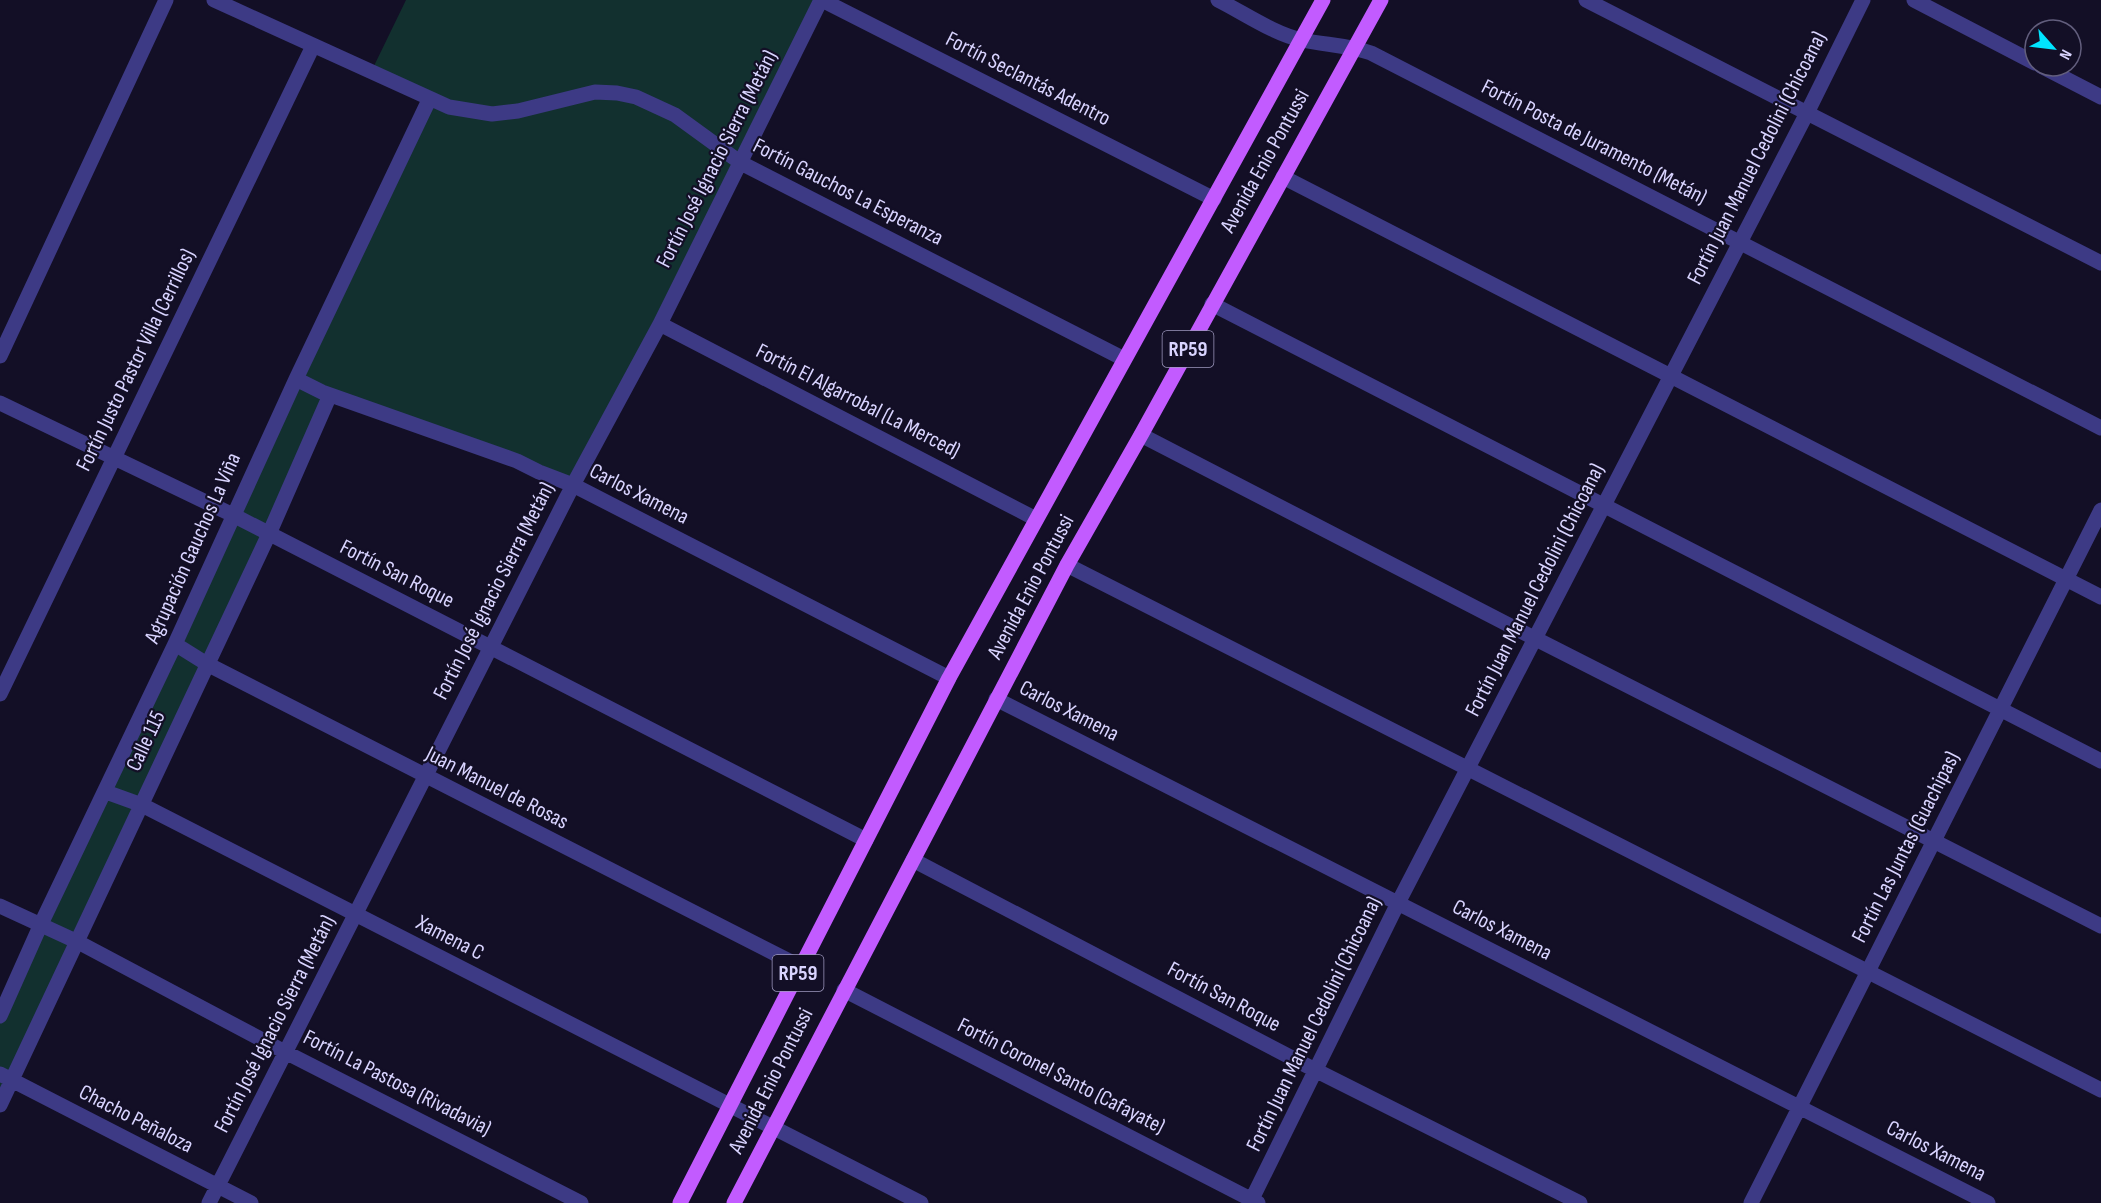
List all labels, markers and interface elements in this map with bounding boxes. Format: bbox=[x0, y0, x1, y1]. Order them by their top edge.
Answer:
north arrow bbox=[2023, 18, 2083, 78]
street label: Fortín Seclantás Adentro bbox=[941, 26, 1115, 132]
street label: Fortín Juan Manuel Cedolini (Chicoana) bbox=[1681, 27, 1833, 289]
street label: Fortín José Ignacio Sierra (Metán) bbox=[650, 46, 784, 272]
text: N bbox=[2055, 46, 2075, 63]
street label: Fortín Posta de Juramento (Metán) bbox=[1477, 73, 1711, 211]
street label: Avenida Enio Pontussi bbox=[1214, 85, 1316, 238]
street label: Fortín Gauchos La Esperanza bbox=[748, 132, 948, 252]
street label: Fortín Justo Pastor Villa (Cerrillos) bbox=[70, 244, 202, 476]
road number: RP59 bbox=[1162, 331, 1214, 367]
street label: Fortín El Algarrobal (La Merced) bbox=[751, 338, 965, 464]
street label: Agrupación Gauchos La Viña bbox=[138, 449, 247, 648]
street label: Carlos Xamena bbox=[585, 457, 693, 531]
street label: Fortín Juan Manuel Cedolini (Chicoana) bbox=[1459, 459, 1611, 721]
street label: Fortín José Ignacio Sierra (Metán) bbox=[427, 478, 561, 704]
street label: Avenida Enio Pontussi bbox=[981, 510, 1080, 665]
street label: Fortín San Roque bbox=[335, 534, 459, 614]
street label: Carlos Xamena bbox=[1015, 674, 1123, 748]
street label: Calle 115 bbox=[120, 706, 172, 775]
street label: Juan Manuel de Rosas bbox=[420, 740, 573, 836]
street label: Fortín Las Juntas (Guachipas) bbox=[1846, 747, 1966, 947]
street label: Fortín Juan Manuel Cedolini (Chicoana) bbox=[1240, 892, 1388, 1156]
street label: Carlos Xamena bbox=[1448, 893, 1556, 967]
street label: Xamena C bbox=[411, 909, 488, 967]
street label: Fortín José Ignacio Sierra (Metán) bbox=[208, 911, 342, 1137]
road number: RP59 bbox=[772, 955, 824, 991]
street label: Fortín San Roque bbox=[1163, 956, 1285, 1038]
street label: Avenida Enio Pontussi bbox=[722, 1004, 819, 1159]
street label: Fortín Coronel Santo (Cafayate) bbox=[953, 1012, 1169, 1140]
street label: Fortín La Pastosa (Rivadavia) bbox=[298, 1024, 496, 1142]
street label: Chacho Peñaloza bbox=[74, 1079, 198, 1159]
street label: Carlos Xamena bbox=[1882, 1114, 1990, 1188]

